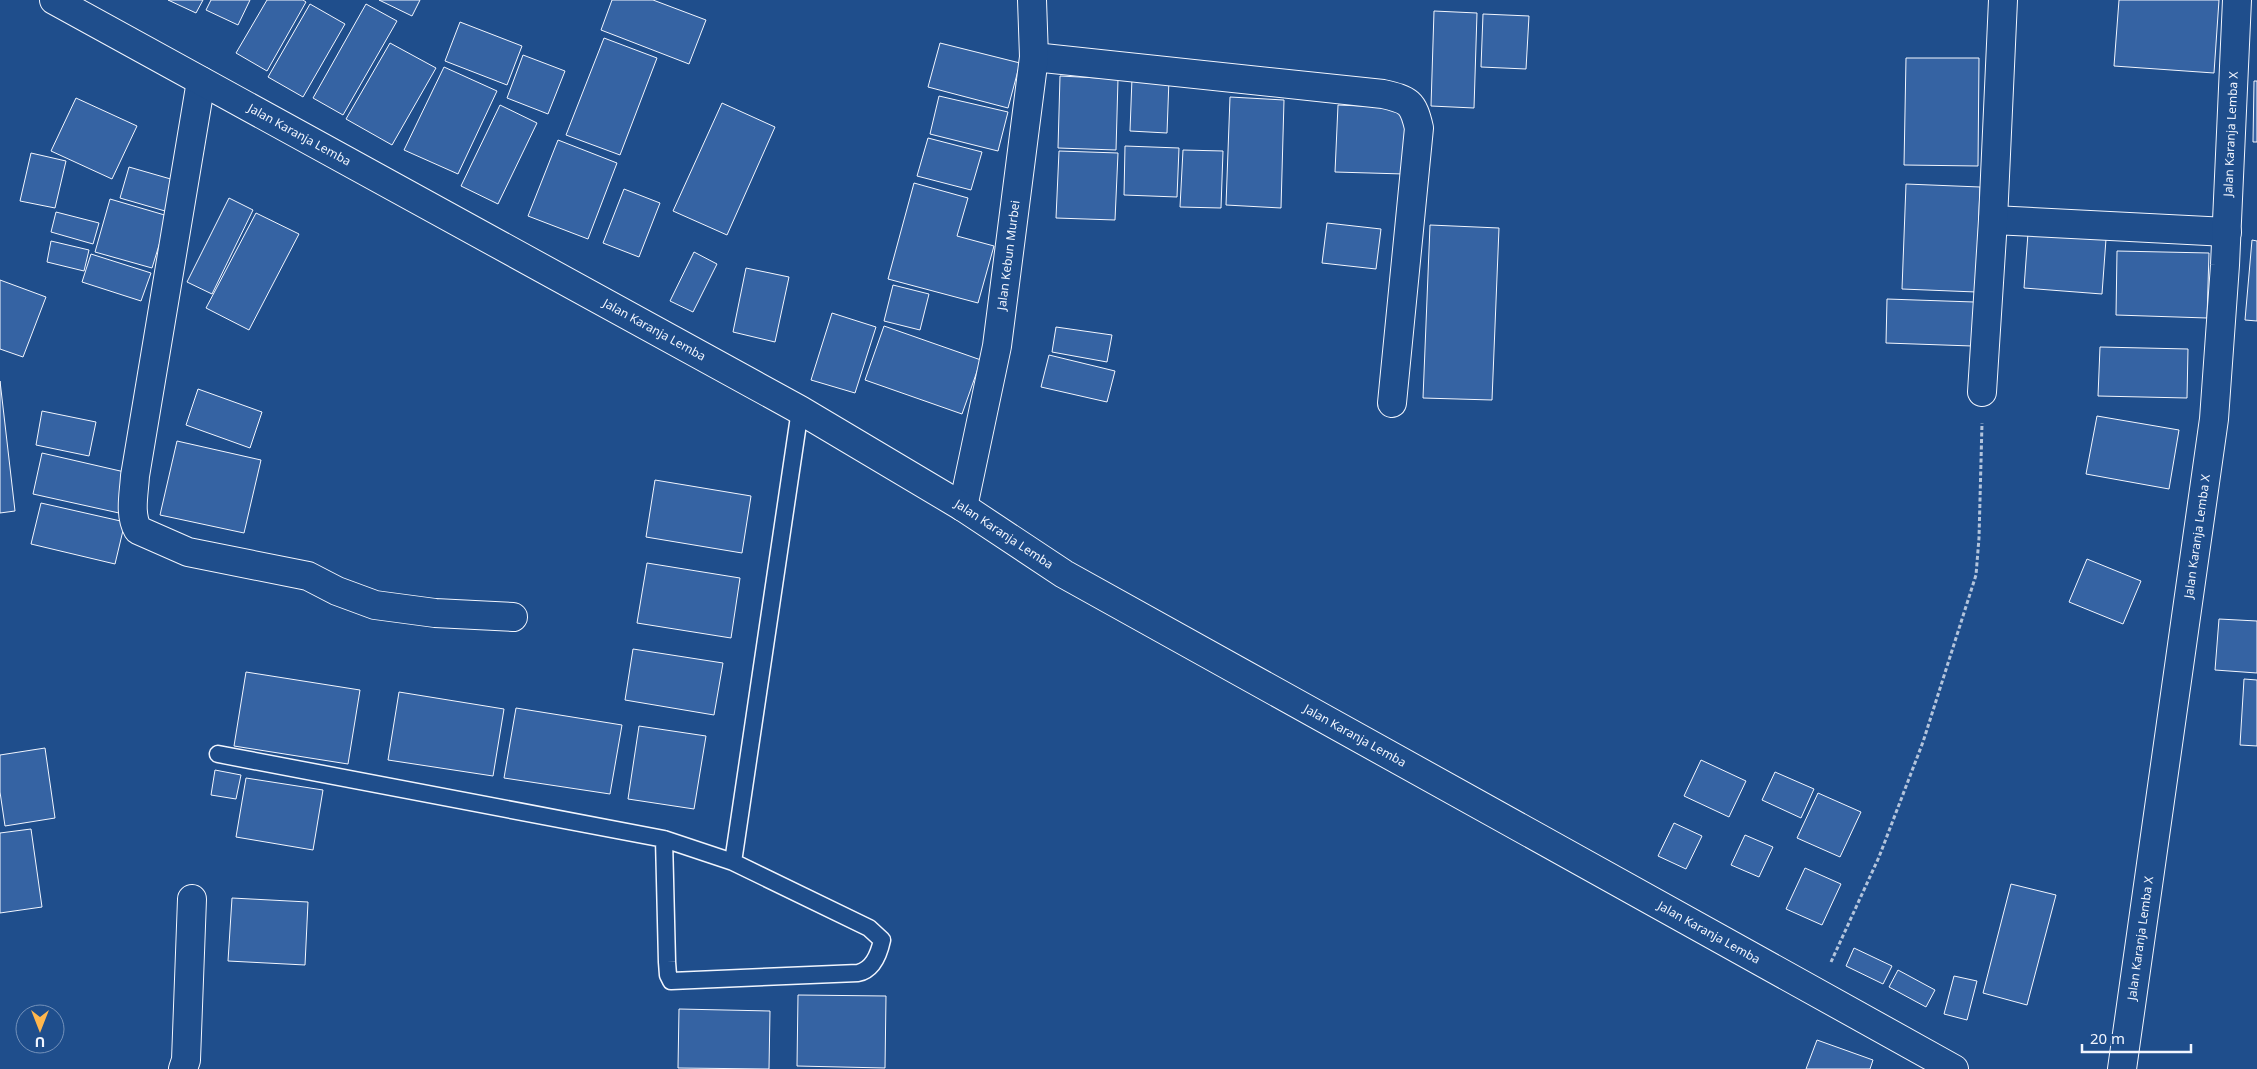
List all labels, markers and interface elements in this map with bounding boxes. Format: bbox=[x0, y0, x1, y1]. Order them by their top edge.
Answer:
street label: Jalan Karanja Lemba X bbox=[2219, 71, 2242, 198]
street label: Jalan Karanja Lemba bbox=[244, 99, 354, 170]
street label: Jalan Kebun Murbei bbox=[993, 199, 1024, 312]
street label: Jalan Karanja Lemba bbox=[599, 294, 709, 365]
street label: Jalan Karanja Lemba X bbox=[2180, 473, 2214, 600]
street label: Jalan Karanja Lemba bbox=[951, 494, 1057, 573]
street label: Jalan Karanja Lemba bbox=[1300, 700, 1409, 771]
street label: Jalan Karanja Lemba X bbox=[2123, 875, 2157, 1002]
street label: Jalan Karanja Lemba bbox=[1654, 896, 1763, 968]
north arrow bbox=[15, 1004, 65, 1054]
scale bar bbox=[2082, 1022, 2191, 1054]
text: 20 m bbox=[2090, 1028, 2125, 1048]
text: U bbox=[35, 1033, 45, 1052]

